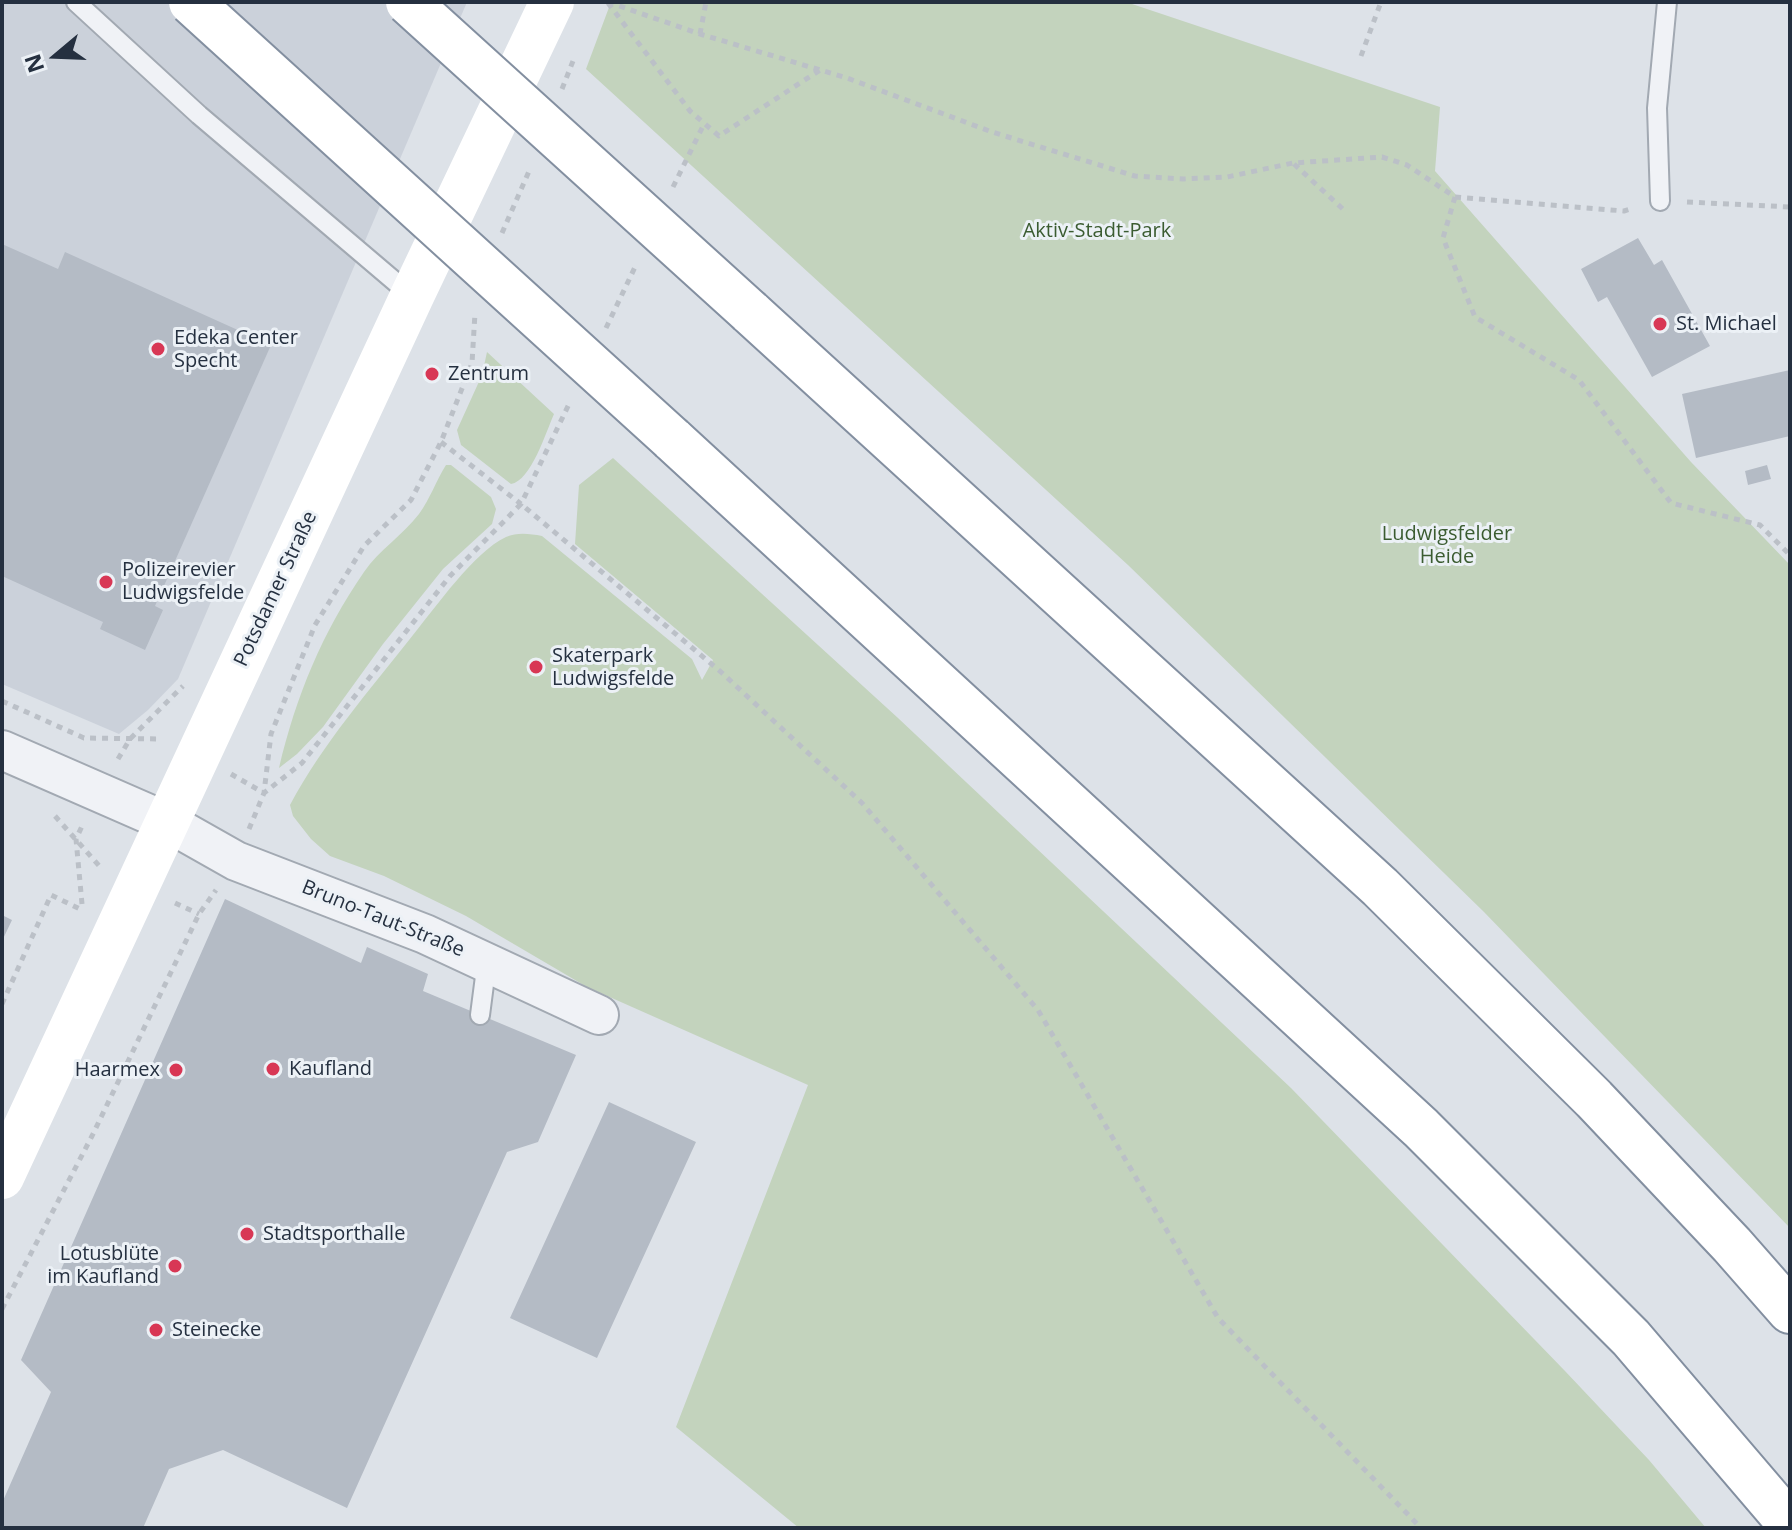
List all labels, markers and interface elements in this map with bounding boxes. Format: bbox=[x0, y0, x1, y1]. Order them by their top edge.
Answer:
north arrow bbox=[16, 16, 96, 96]
text: N bbox=[16, 50, 50, 77]
park label: Aktiv-Stadt-Park bbox=[1023, 219, 1171, 243]
place label: St. Michael bbox=[1676, 312, 1777, 336]
marker: St. Michael bbox=[1651, 315, 1669, 333]
place label: Edeka Center Specht bbox=[174, 326, 298, 373]
marker: Edeka Center Specht bbox=[149, 340, 167, 358]
place label: Zentrum bbox=[448, 362, 529, 386]
marker: Zentrum bbox=[423, 365, 441, 383]
street label: Potsdamer Straße bbox=[230, 508, 322, 670]
park label: Ludwigsfelder Heide bbox=[1382, 522, 1512, 569]
place label: Polizeirevier Ludwigsfelde bbox=[122, 558, 244, 605]
marker: Polizeirevier Ludwigsfelde bbox=[97, 573, 115, 591]
place label: Skaterpark Ludwigsfelde bbox=[552, 644, 674, 691]
marker: Skaterpark Ludwigsfelde bbox=[527, 658, 545, 676]
street label: Bruno-Taut-Straße bbox=[298, 875, 468, 963]
place label: Kaufland bbox=[289, 1057, 372, 1081]
place label: Haarmex bbox=[75, 1058, 160, 1082]
marker: Kaufland bbox=[264, 1060, 282, 1078]
marker: Haarmex bbox=[167, 1061, 185, 1079]
place label: Stadtsporthalle bbox=[263, 1222, 405, 1246]
marker: Stadtsporthalle bbox=[238, 1225, 256, 1243]
place label: Lotusblüte im Kaufland bbox=[47, 1242, 159, 1289]
marker: Lotusblüte im Kaufland bbox=[166, 1257, 184, 1275]
place label: Steinecke bbox=[172, 1318, 261, 1342]
marker: Steinecke bbox=[147, 1321, 165, 1339]

